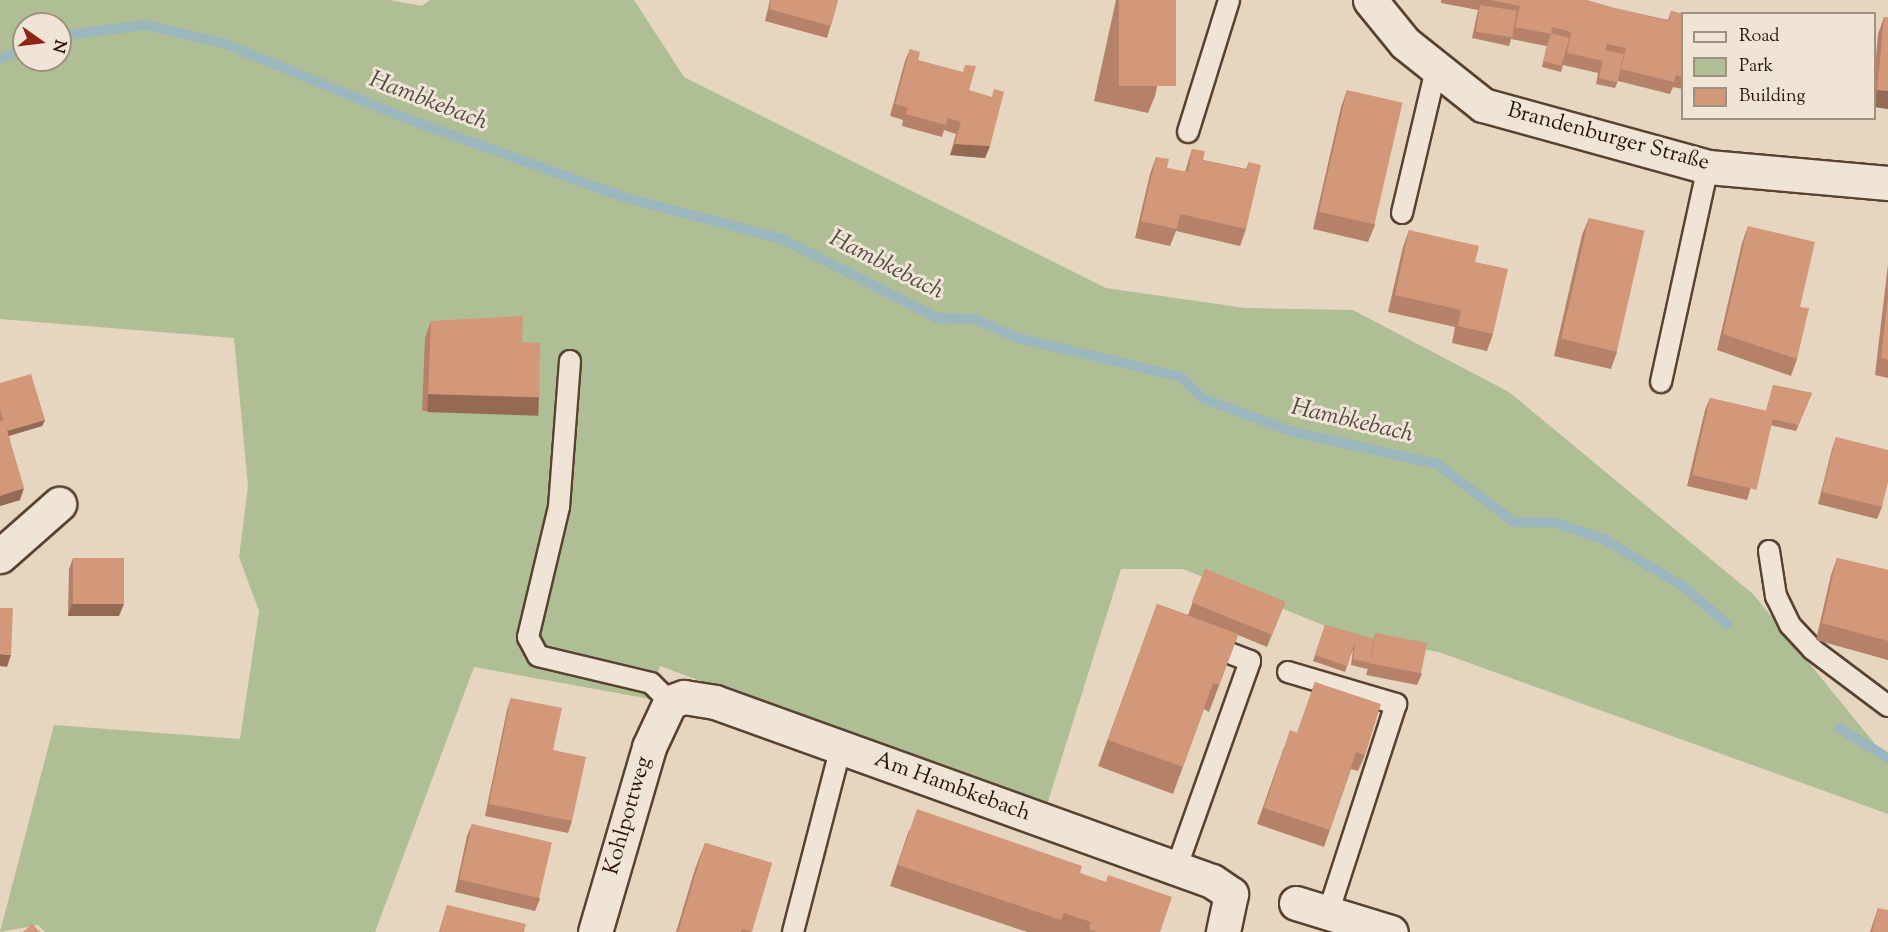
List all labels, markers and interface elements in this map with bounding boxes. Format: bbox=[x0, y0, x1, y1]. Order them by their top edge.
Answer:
north arrow bbox=[12, 12, 72, 72]
legend bbox=[1681, 12, 1876, 120]
text: Road bbox=[1739, 24, 1779, 50]
text: N bbox=[45, 37, 71, 55]
text: Park bbox=[1739, 54, 1773, 80]
water label: Hambkebach bbox=[365, 66, 491, 138]
text: Building bbox=[1739, 84, 1805, 110]
street label: Brandenburger Straße bbox=[1504, 98, 1712, 178]
water label: Hambkebach bbox=[824, 225, 948, 307]
water label: Hambkebach bbox=[1288, 394, 1416, 450]
street label: Am Hambkebach bbox=[870, 747, 1034, 829]
street label: Kohlpottweg bbox=[600, 754, 658, 878]

